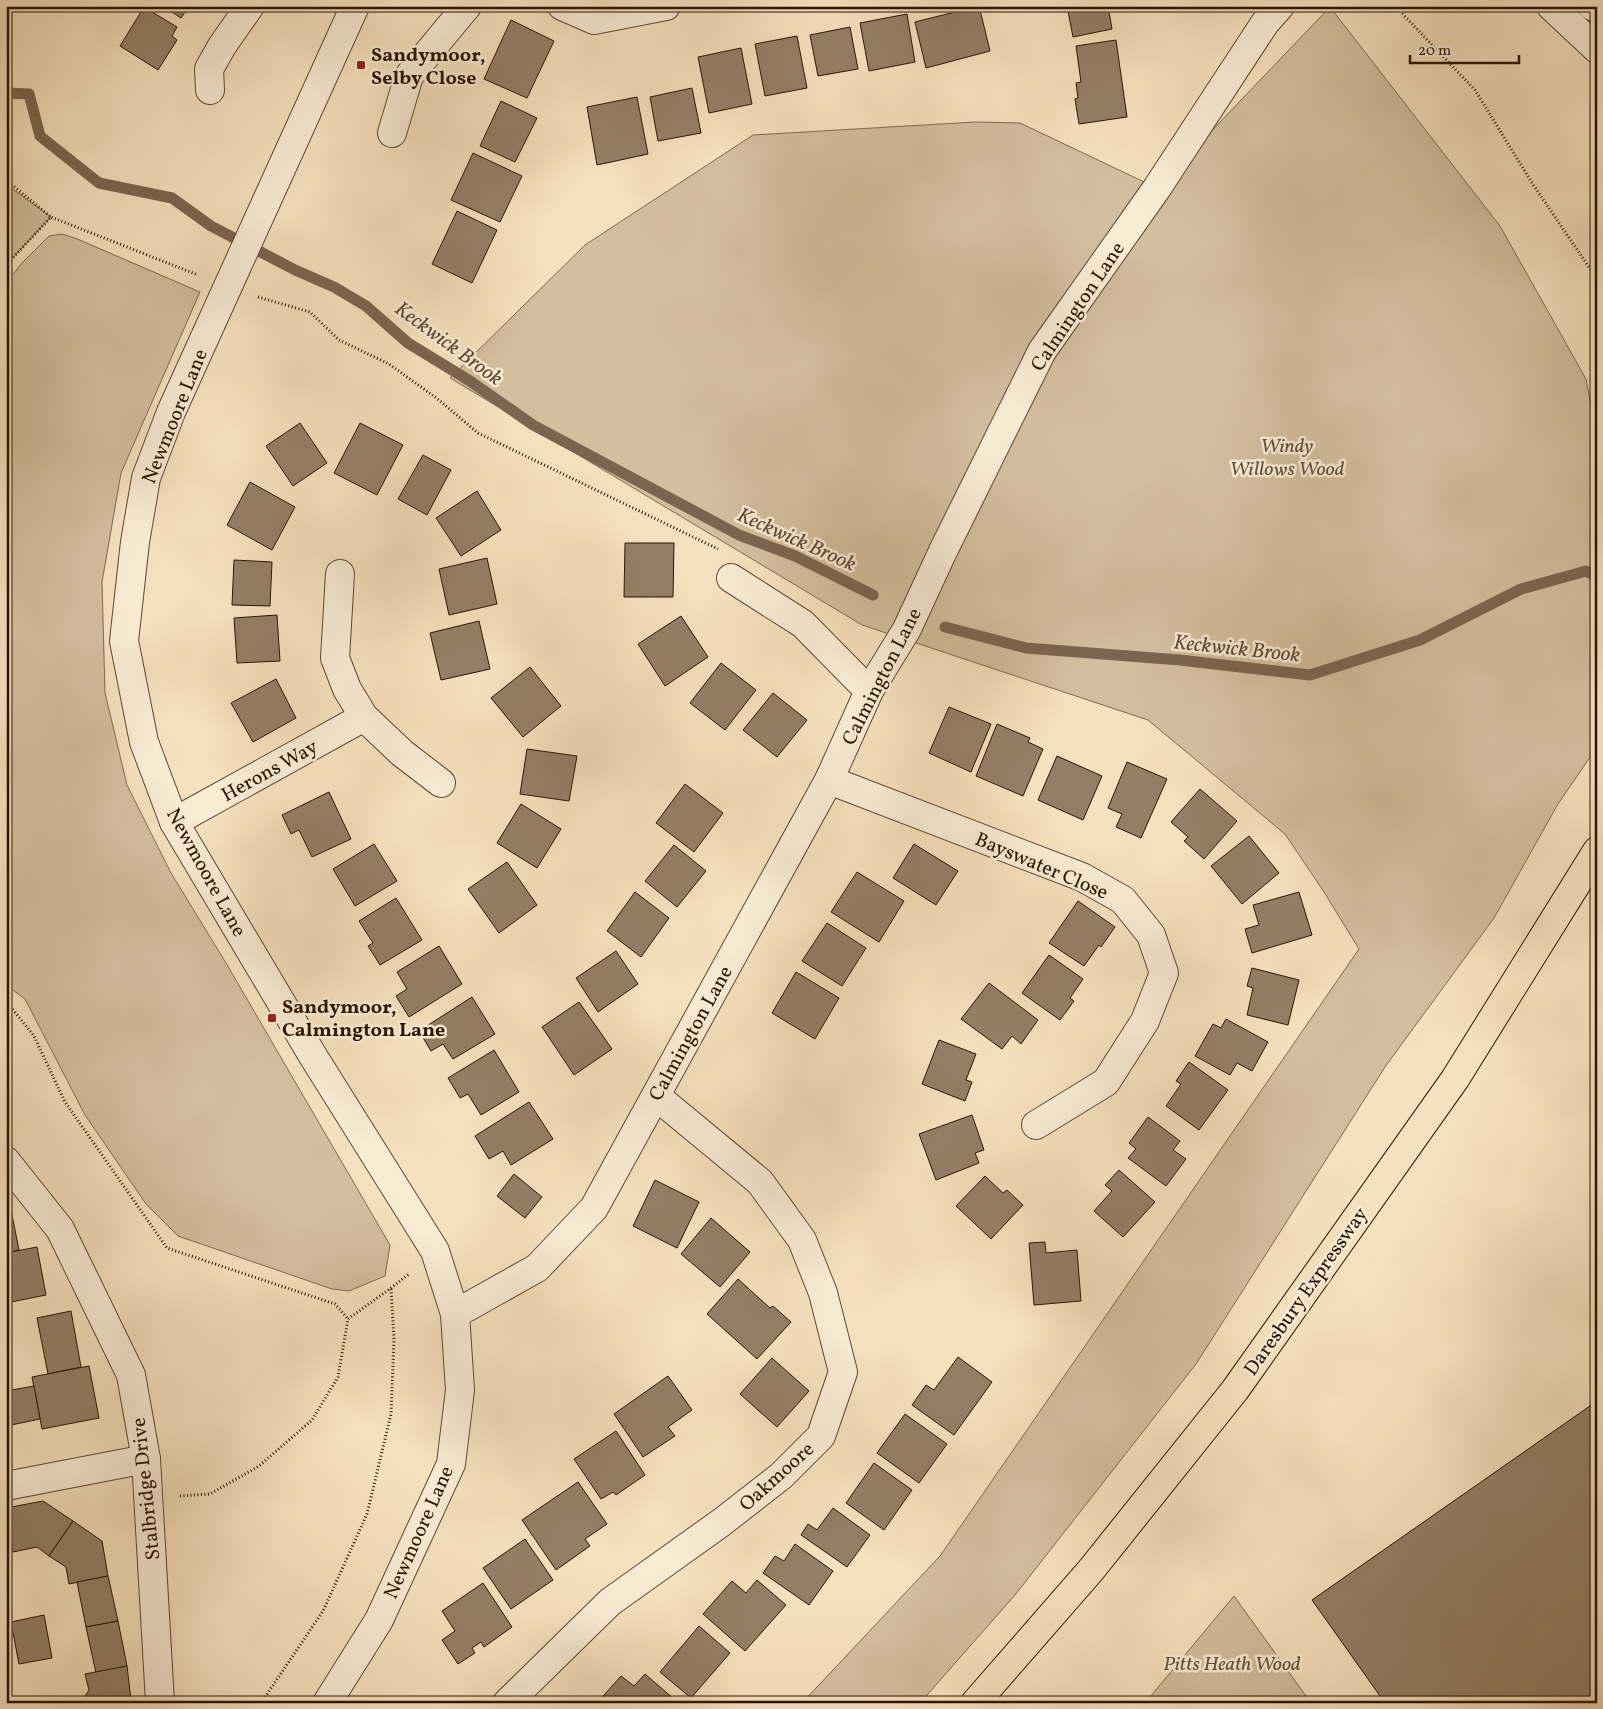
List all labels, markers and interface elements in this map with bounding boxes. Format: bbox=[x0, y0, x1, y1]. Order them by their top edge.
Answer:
scale bar bbox=[1410, 32, 1519, 64]
text: 20 m bbox=[1418, 41, 1451, 62]
place label: Sandymoor, Selby Close bbox=[371, 42, 485, 93]
marker: Sandymoor, Selby Close bbox=[355, 59, 367, 71]
street label: Calmington Lane bbox=[1025, 237, 1132, 377]
water label: Keckwick Brook bbox=[388, 295, 508, 393]
street label: Newmoore Lane bbox=[136, 345, 216, 488]
park label: Windy Willows Wood bbox=[1230, 433, 1345, 484]
water label: Keckwick Brook bbox=[732, 501, 861, 580]
street label: Calmington Lane bbox=[836, 603, 930, 750]
water label: Keckwick Brook bbox=[1172, 628, 1302, 671]
street label: Herons Way bbox=[217, 734, 323, 810]
street label: Newmoore Lane bbox=[158, 804, 252, 942]
street label: Bayswater Close bbox=[970, 826, 1112, 908]
street label: Calmington Lane bbox=[643, 961, 741, 1107]
place label: Sandymoor, Calmington Lane bbox=[282, 994, 445, 1045]
marker: Sandymoor, Calmington Lane bbox=[266, 1012, 278, 1024]
street label: Daresbury Expressway bbox=[1238, 1202, 1376, 1382]
street label: Stalbridge Drive bbox=[126, 1416, 168, 1561]
street label: Oakmoore bbox=[734, 1436, 821, 1519]
street label: Newmoore Lane bbox=[378, 1462, 462, 1604]
park label: Pitts Heath Wood bbox=[1163, 1651, 1301, 1679]

